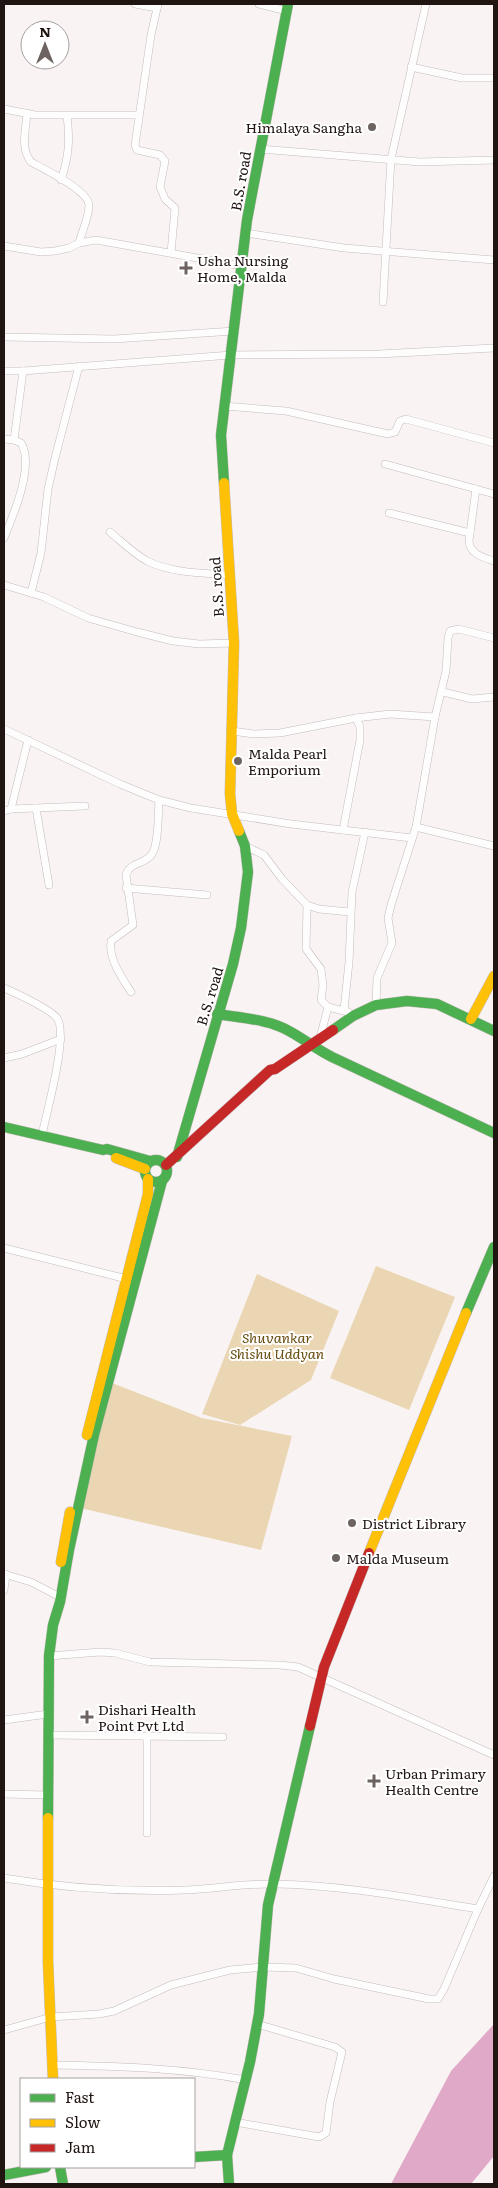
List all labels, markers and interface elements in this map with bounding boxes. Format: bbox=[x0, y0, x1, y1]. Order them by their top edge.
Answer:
north arrow bbox=[20, 20, 70, 70]
text: N bbox=[39, 21, 51, 41]
place label: Himalaya Sangha bbox=[245, 117, 362, 137]
marker: Himalaya Sangha bbox=[366, 121, 378, 133]
street label: B.S. road bbox=[225, 149, 255, 213]
place label: Usha Nursing Home, Malda bbox=[197, 250, 289, 286]
marker: Usha Nursing Home, Malda bbox=[179, 261, 193, 275]
street label: B.S. road bbox=[204, 556, 228, 618]
place label: Malda Pearl Emporium bbox=[248, 743, 327, 779]
marker: Malda Pearl Emporium bbox=[232, 755, 244, 767]
street label: B.S. road bbox=[191, 964, 228, 1028]
park label: Shuvankar Shishu Uddyan bbox=[230, 1327, 325, 1363]
place label: District Library bbox=[362, 1513, 467, 1533]
marker: District Library bbox=[346, 1517, 358, 1529]
place label: Malda Museum bbox=[346, 1548, 449, 1568]
marker: Malda Museum bbox=[330, 1552, 342, 1564]
place label: Dishari Health Point Pvt Ltd bbox=[98, 1699, 196, 1735]
marker: Dishari Health Point Pvt Ltd bbox=[80, 1710, 94, 1724]
place label: Urban Primary Health Centre bbox=[385, 1763, 487, 1799]
marker: Urban Primary Health Centre bbox=[367, 1774, 381, 1788]
legend bbox=[20, 2078, 195, 2168]
text: Fast bbox=[65, 2085, 94, 2108]
text: Slow bbox=[65, 2110, 100, 2133]
text: Jam bbox=[65, 2135, 96, 2158]

